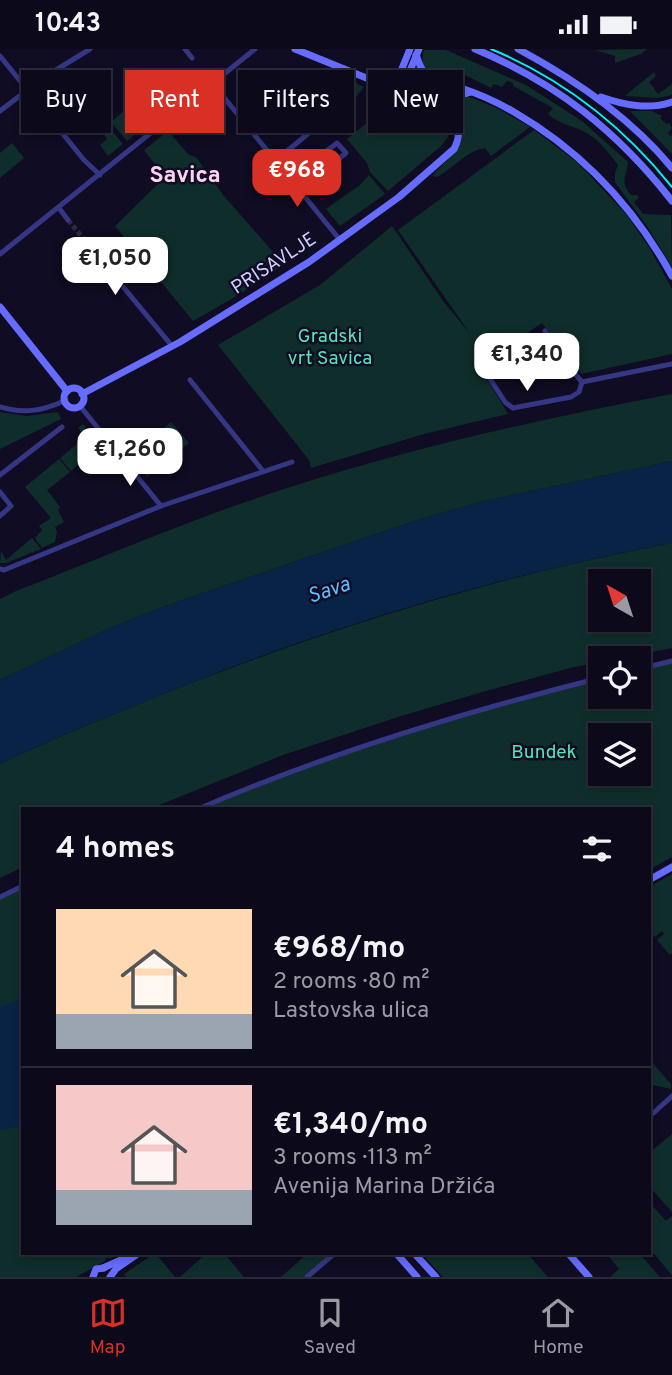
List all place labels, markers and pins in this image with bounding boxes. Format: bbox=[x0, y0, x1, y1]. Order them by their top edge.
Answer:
pin: €968 bbox=[256, 149, 338, 209]
pin: €1,050 bbox=[58, 237, 172, 297]
pin: €1,340 bbox=[470, 333, 584, 393]
pin: €1,260 bbox=[73, 429, 187, 488]

